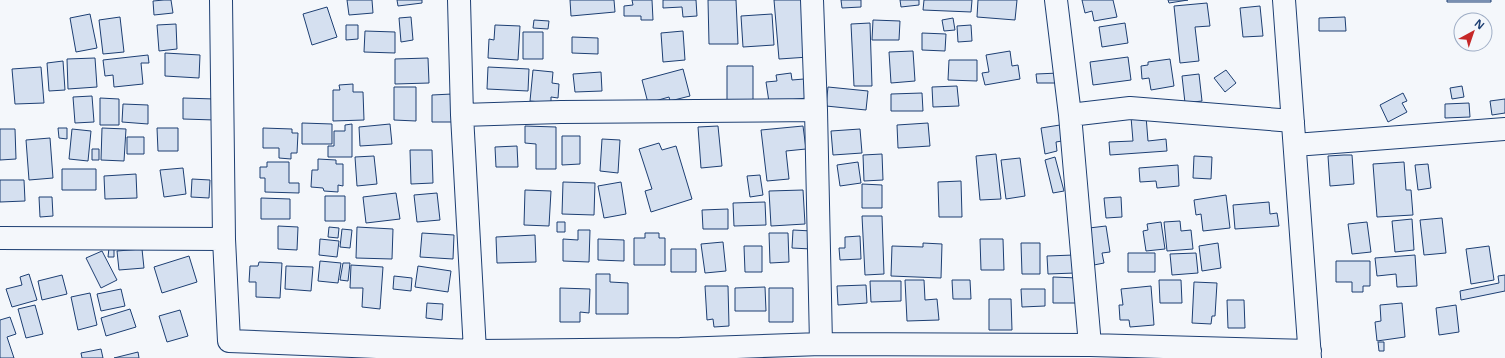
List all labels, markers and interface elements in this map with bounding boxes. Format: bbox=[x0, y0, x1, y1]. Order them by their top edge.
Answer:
north arrow bbox=[1453, 12, 1493, 52]
text: N bbox=[1471, 15, 1488, 33]

